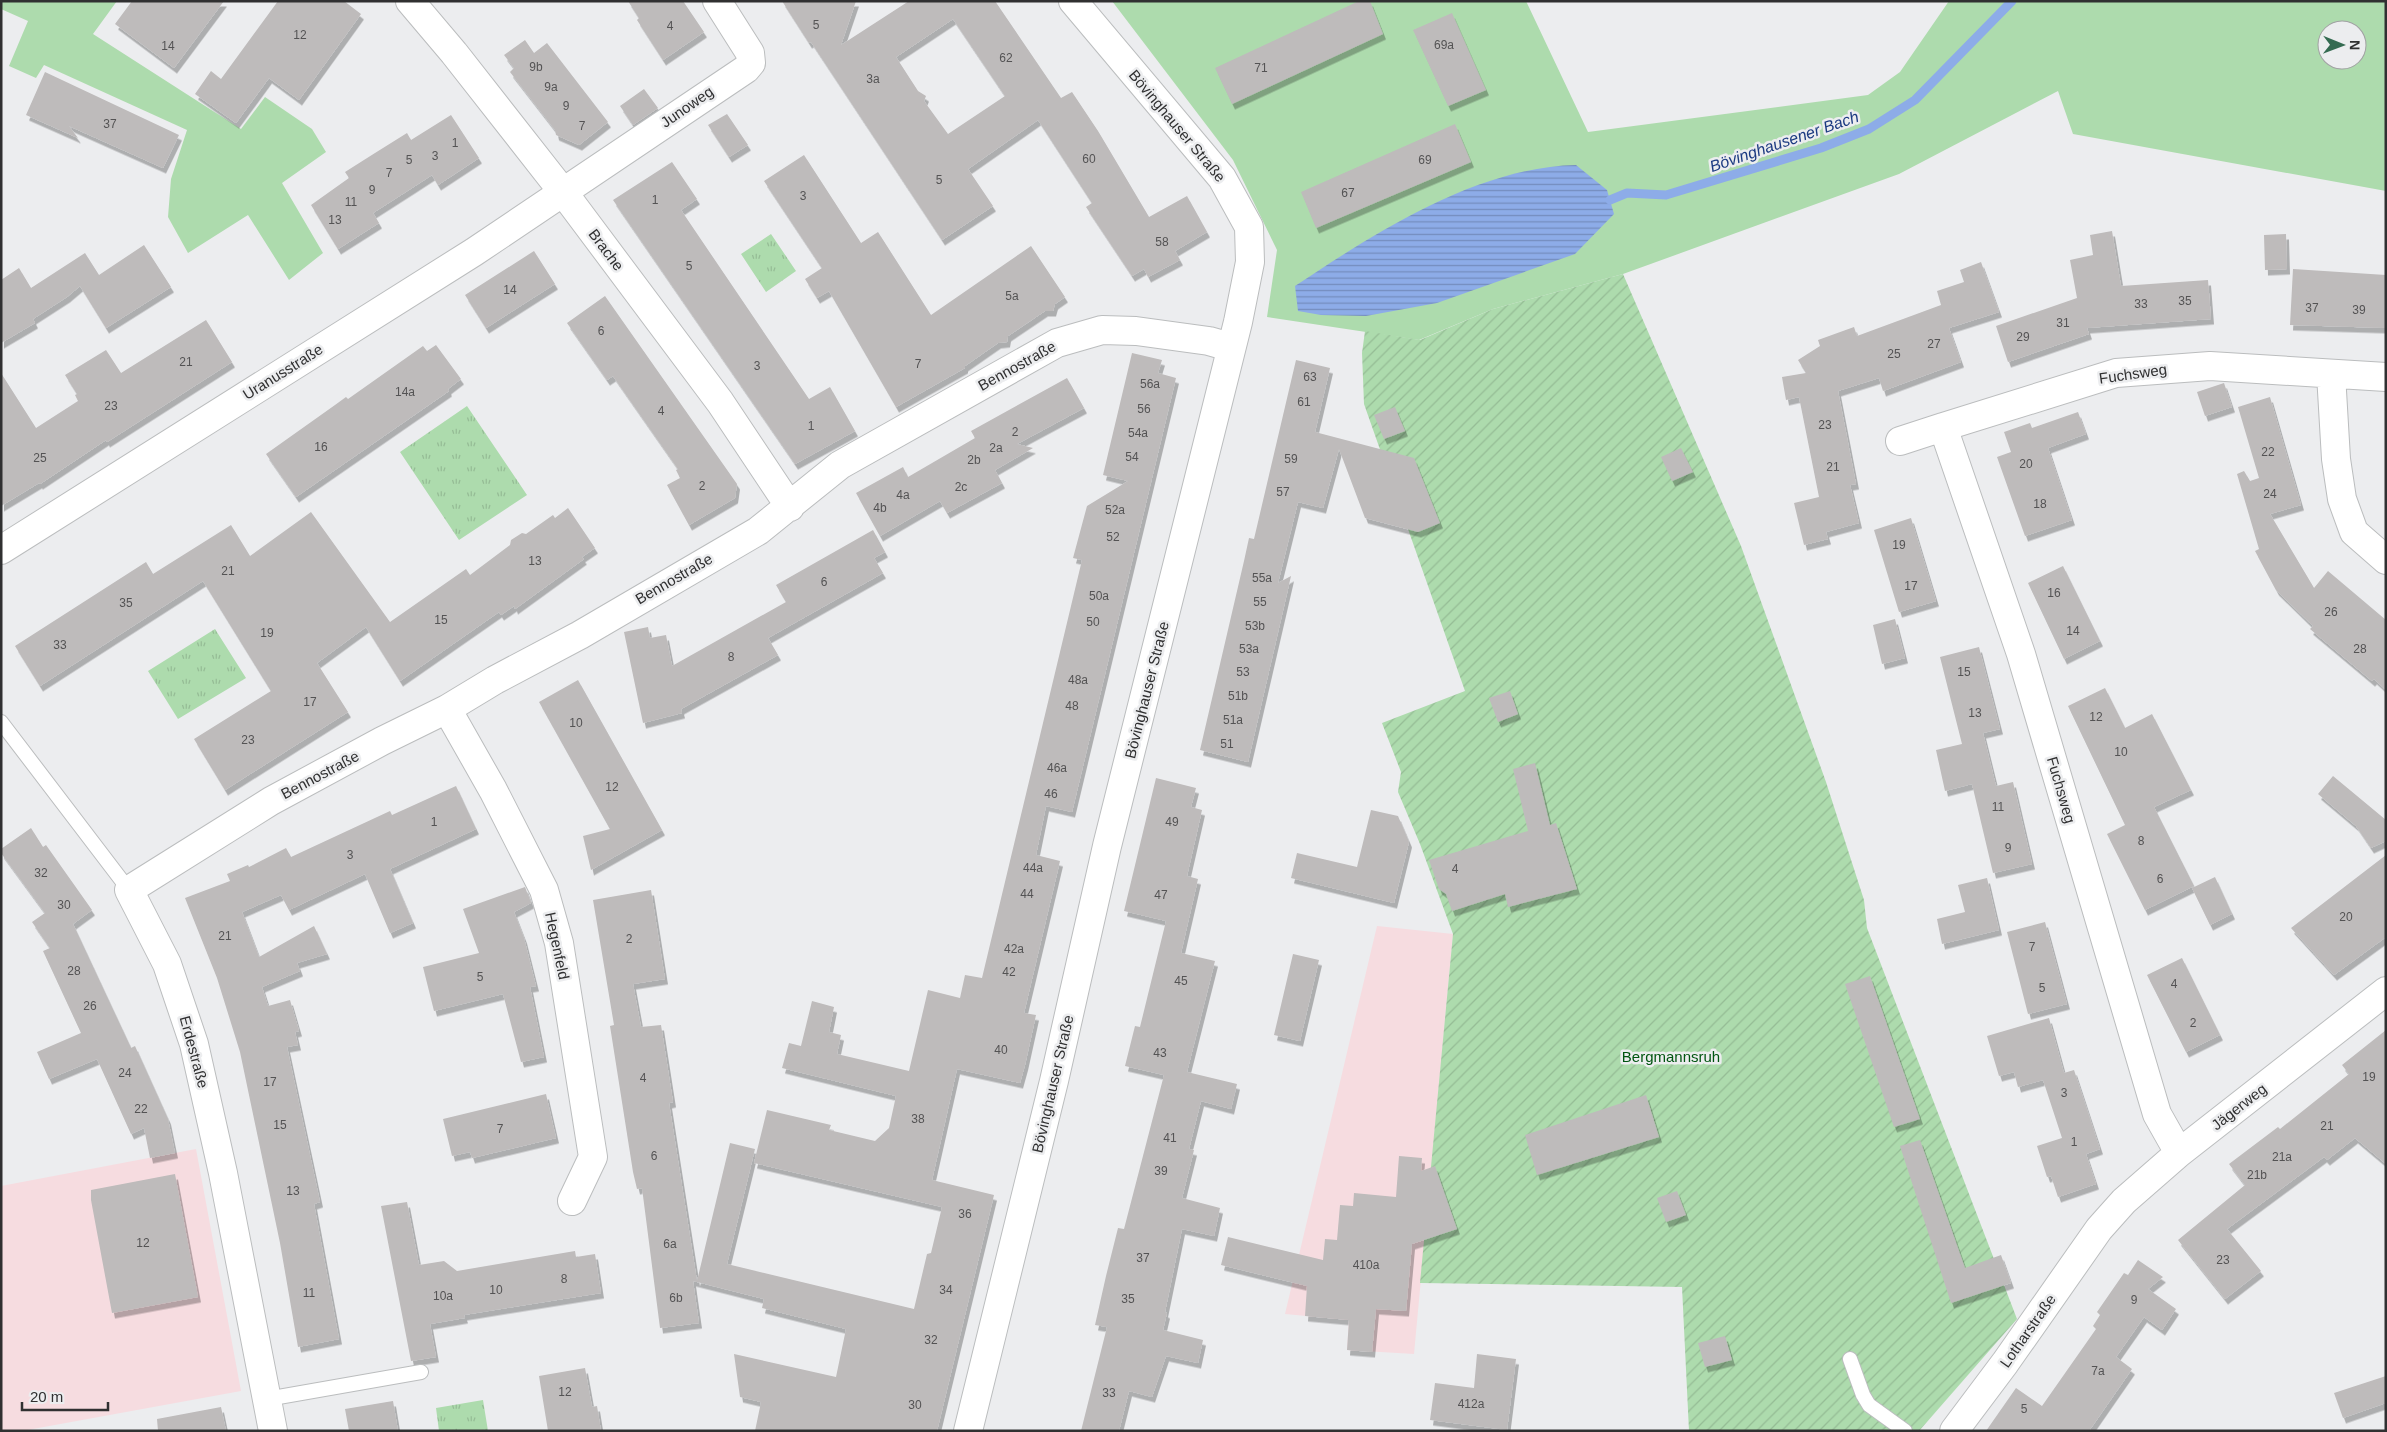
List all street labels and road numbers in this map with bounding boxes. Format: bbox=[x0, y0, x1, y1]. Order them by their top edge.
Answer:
street label: Bövinghauser Straße bbox=[1126, 66, 1229, 185]
street label: Junoweg bbox=[657, 82, 716, 131]
street label: Brache bbox=[585, 226, 627, 274]
street label: Bennostraße bbox=[975, 337, 1058, 394]
street label: Uranusstraße bbox=[240, 340, 326, 403]
street label: Fuchsweg bbox=[2098, 360, 2168, 387]
street label: Bennostraße bbox=[632, 550, 715, 607]
street label: Bövinghauser Straße bbox=[1121, 619, 1172, 760]
street label: Bennostraße bbox=[278, 747, 362, 802]
street label: Fuchsweg bbox=[2044, 755, 2079, 825]
street label: Hegenfeld bbox=[542, 911, 573, 981]
street label: Bövinghauser Straße bbox=[1028, 1013, 1077, 1154]
street label: Erdestraße bbox=[177, 1014, 212, 1090]
street label: Jägerweg bbox=[2208, 1080, 2270, 1133]
street label: Lotharstraße bbox=[1996, 1291, 2059, 1370]

